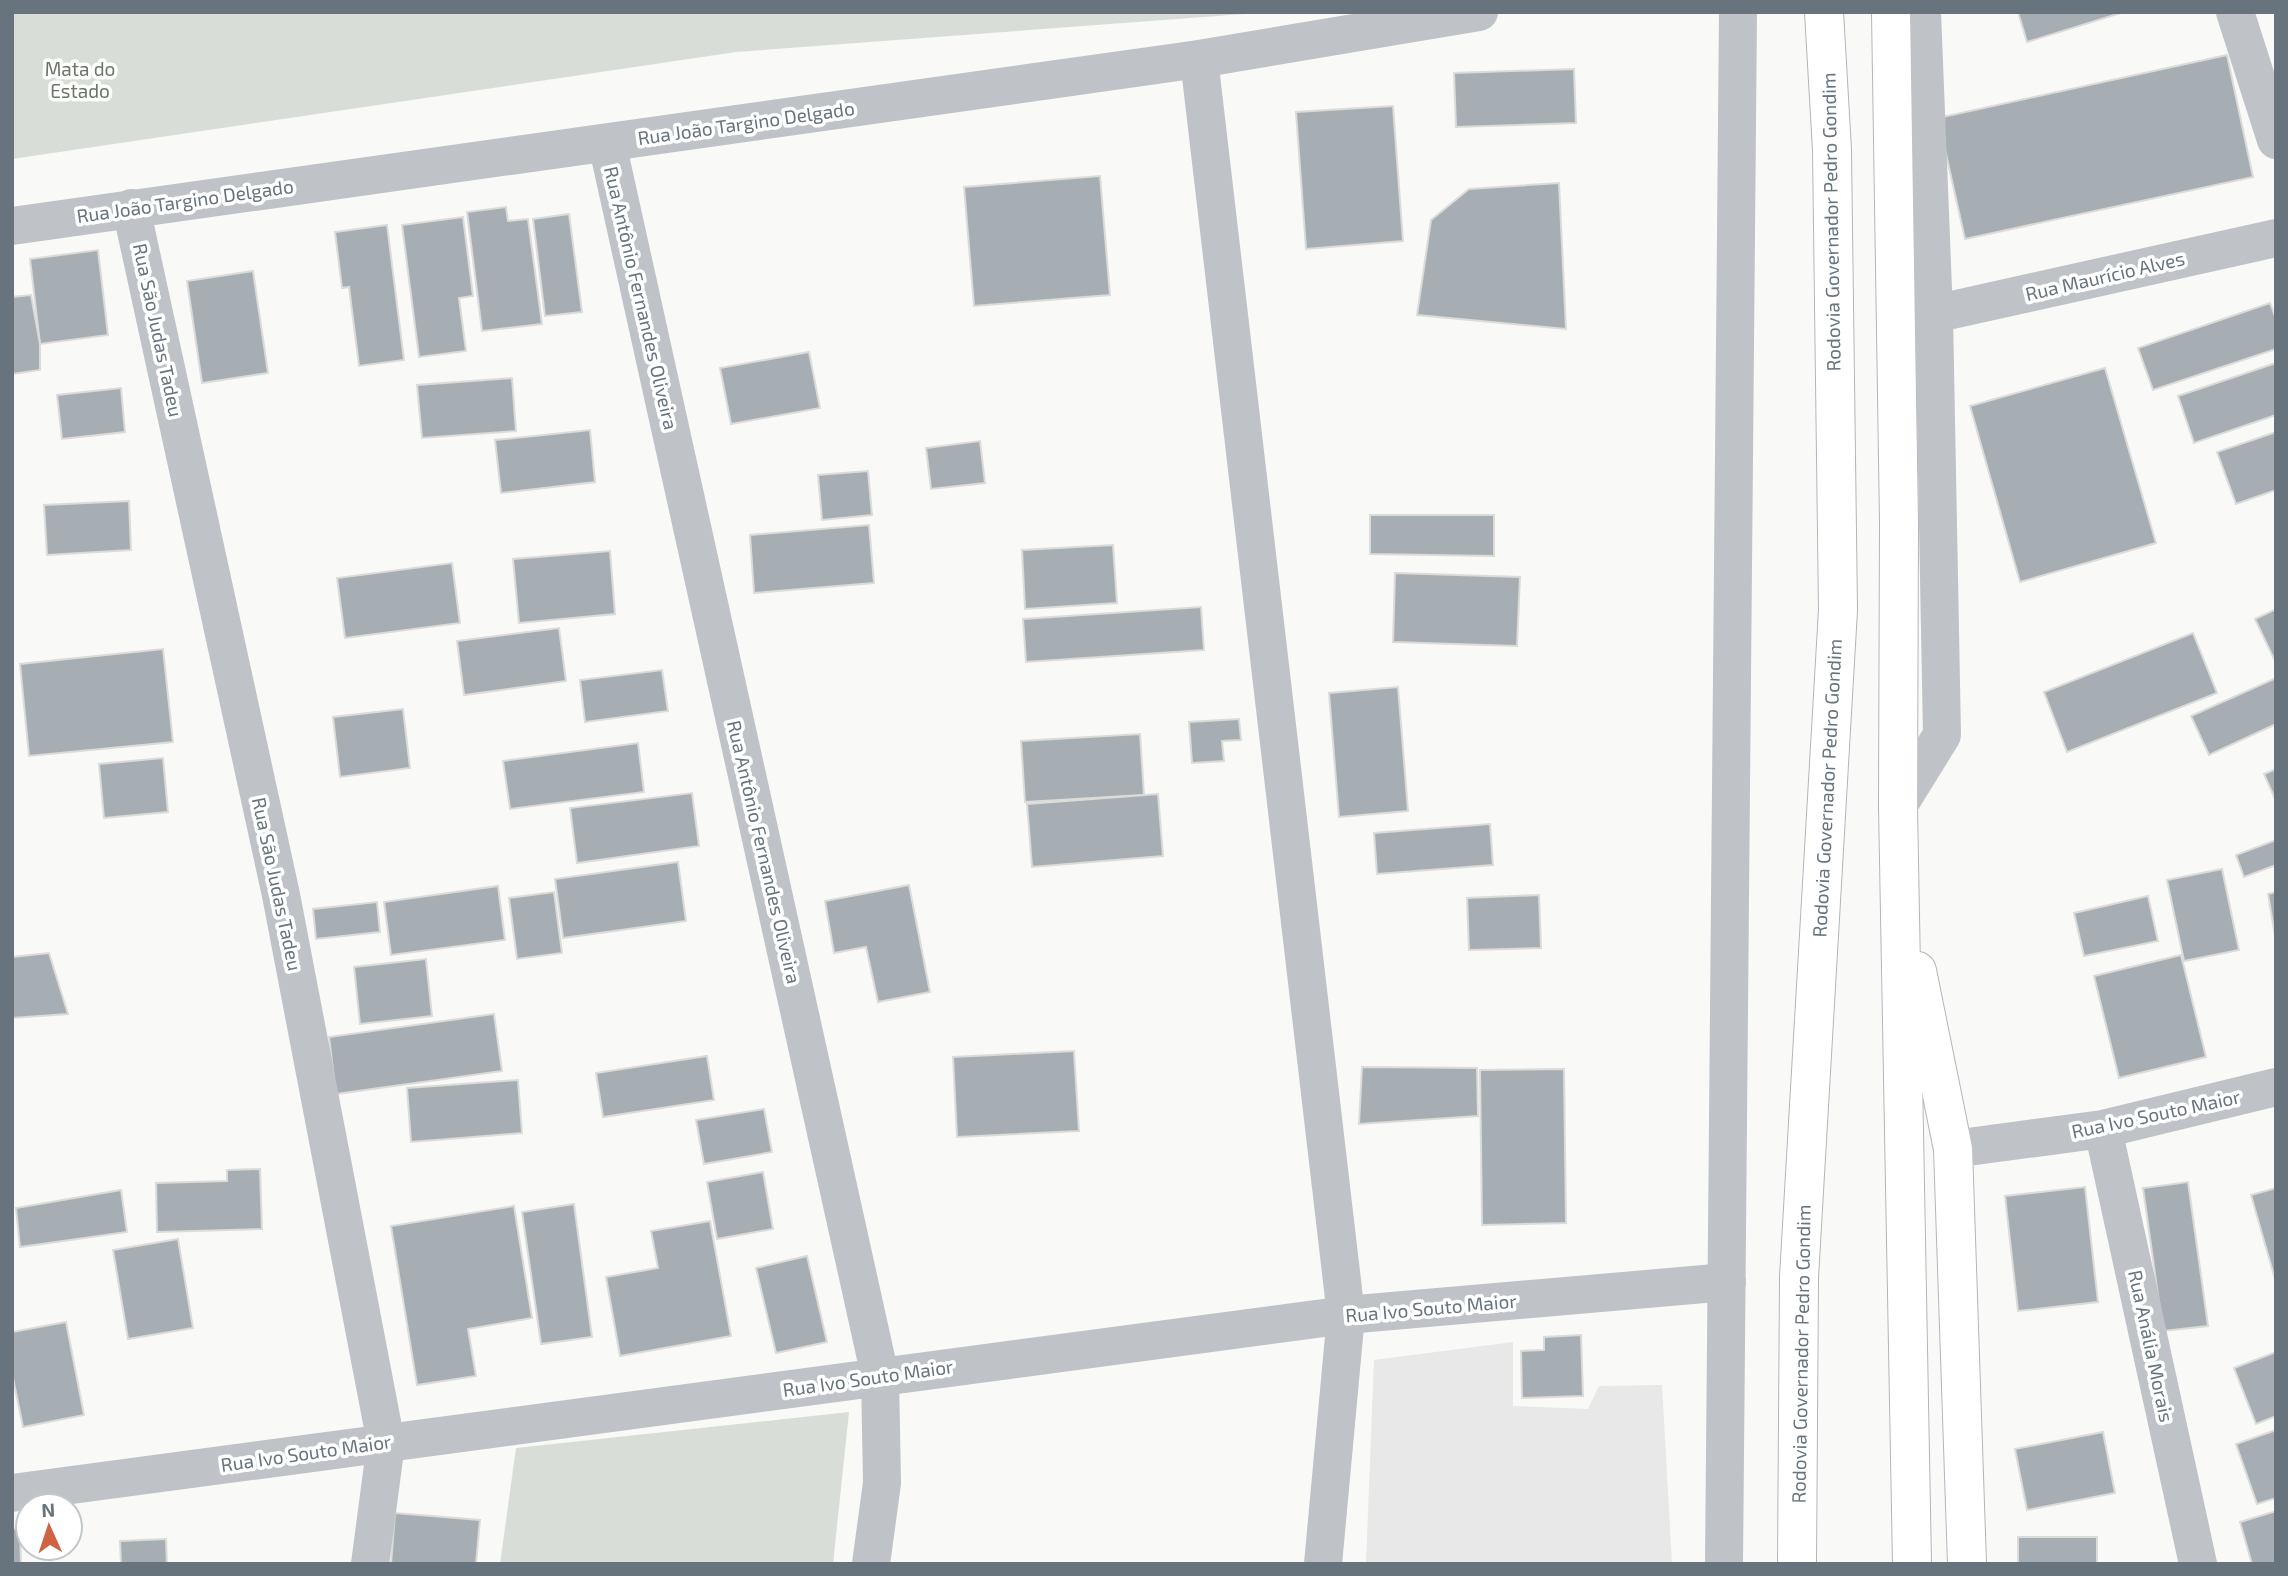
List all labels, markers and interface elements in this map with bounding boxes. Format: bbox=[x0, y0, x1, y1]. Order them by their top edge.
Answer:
park label: Mata do Estado bbox=[45, 57, 115, 102]
street label: Rodovia Governador Pedro Gondim bbox=[1816, 72, 1845, 372]
street label: Rua João Targino Delgado bbox=[636, 96, 856, 149]
street label: Rua Antônio Fernandes Oliveira bbox=[600, 164, 683, 432]
street label: Rua João Targino Delgado bbox=[75, 174, 295, 227]
street label: Rua São Judas Tadeu bbox=[129, 241, 188, 419]
street label: Rua Maurício Alves bbox=[2023, 246, 2187, 305]
street label: Rodovia Governador Pedro Gondim bbox=[1807, 638, 1846, 938]
street label: Rua Antônio Fernandes Oliveira bbox=[723, 718, 806, 986]
street label: Rua São Judas Tadeu bbox=[248, 795, 307, 973]
street label: Rua Ivo Souto Maior bbox=[2069, 1084, 2243, 1143]
street label: Rodovia Governador Pedro Gondim bbox=[1786, 1204, 1815, 1504]
street label: Rua Anália Morais bbox=[2124, 1268, 2179, 1424]
street label: Rua Ivo Souto Maior bbox=[1344, 1289, 1518, 1326]
street label: Rua Ivo Souto Maior bbox=[781, 1354, 955, 1401]
street label: Rua Ivo Souto Maior bbox=[219, 1429, 393, 1476]
north arrow bbox=[14, 1492, 84, 1562]
text: N bbox=[41, 1498, 56, 1521]

